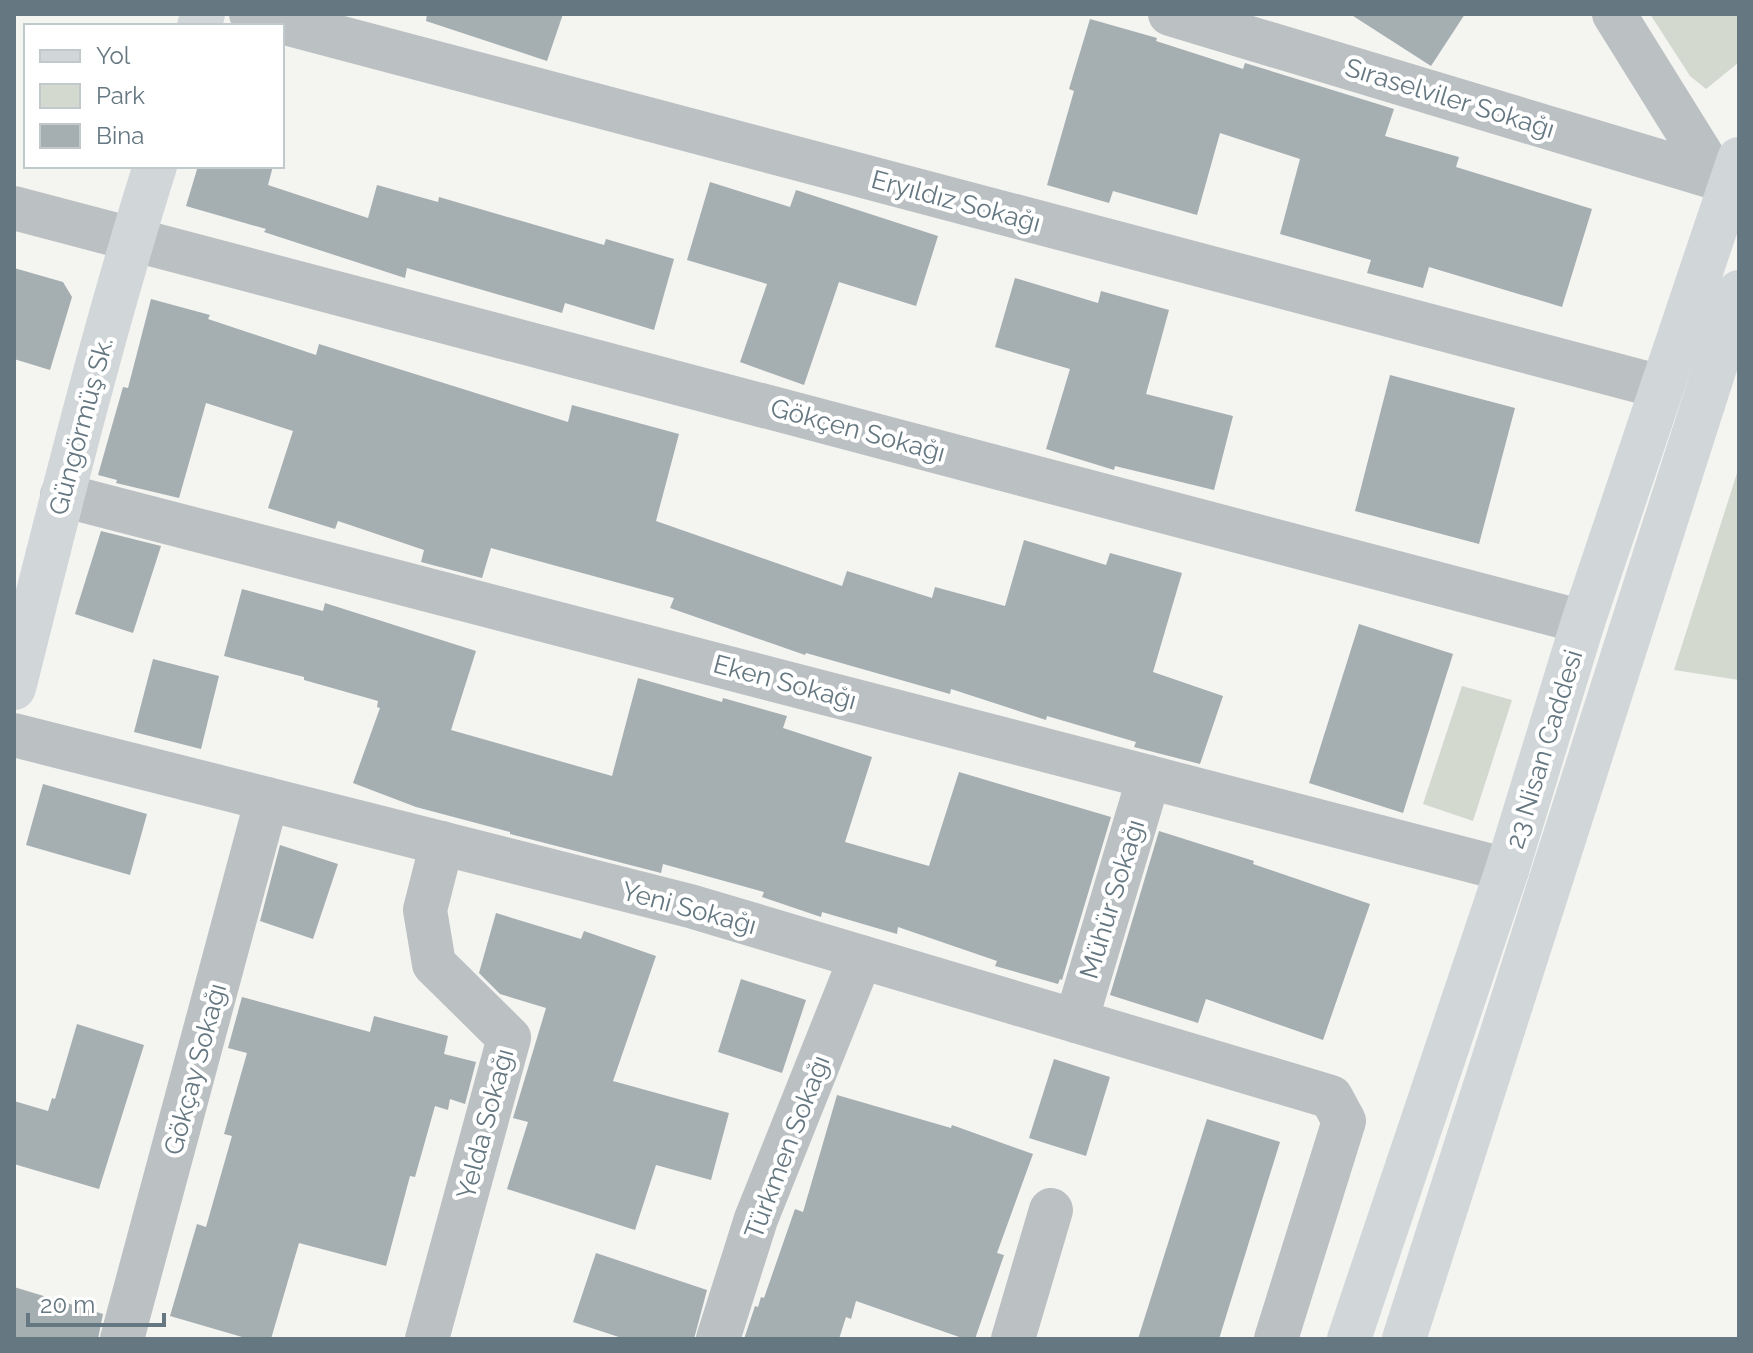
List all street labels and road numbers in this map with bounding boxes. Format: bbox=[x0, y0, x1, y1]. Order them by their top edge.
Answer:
street label: Sıraselviler Sokağı bbox=[1342, 52, 1558, 144]
street label: Eryıldız Sokağı bbox=[868, 164, 1044, 238]
street label: Güngörmüş Sk. bbox=[43, 334, 119, 518]
street label: Gökçen Sokağı bbox=[768, 392, 948, 468]
street label: 23 Nisan Caddesi bbox=[1500, 646, 1588, 852]
street label: Eken Sokağı bbox=[710, 649, 860, 715]
street label: Mühür Sokağı bbox=[1074, 816, 1150, 982]
street label: Yeni Sokağı bbox=[618, 876, 760, 940]
street label: Gökçay Sokağı bbox=[158, 980, 232, 1158]
street label: Yelda Sokağı bbox=[450, 1045, 520, 1203]
street label: Türkmen Sokağı bbox=[738, 1051, 836, 1243]

